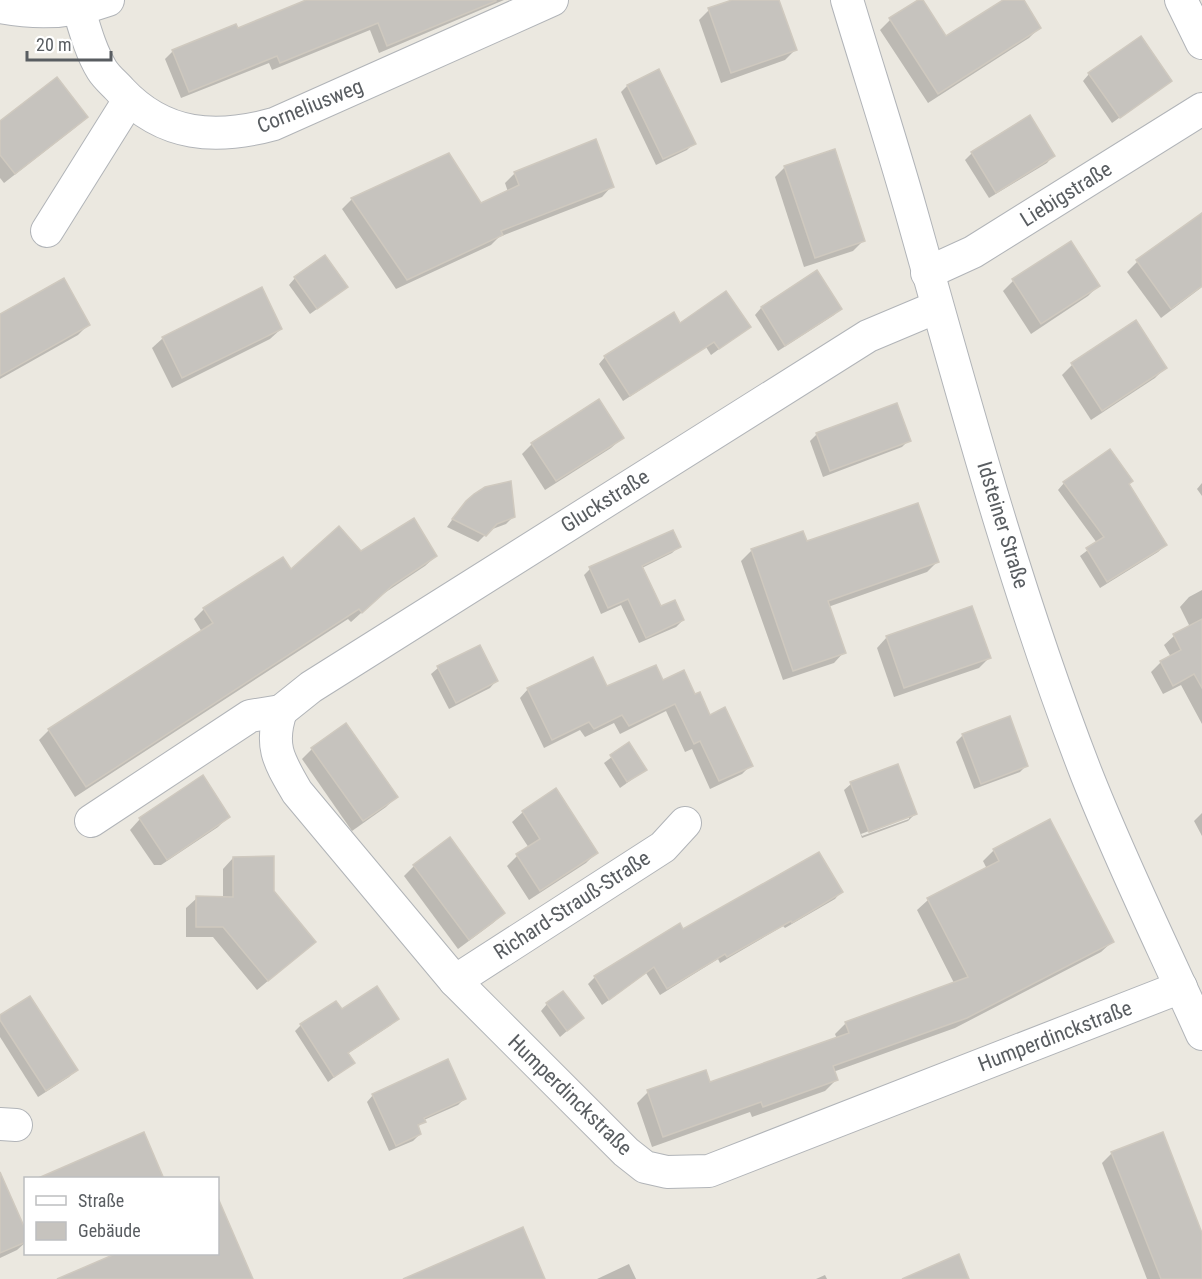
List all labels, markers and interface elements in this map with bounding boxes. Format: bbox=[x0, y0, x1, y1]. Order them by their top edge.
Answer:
scale bar bbox=[27, 24, 111, 62]
text: 20 m bbox=[36, 34, 71, 55]
street label: Corneliusweg bbox=[254, 74, 366, 138]
street label: Liebigstraße bbox=[1016, 156, 1116, 231]
street label: Idsteiner Straße bbox=[972, 459, 1034, 591]
street label: Gluckstraße bbox=[557, 464, 654, 537]
street label: Richard-Strauß-Straße bbox=[490, 846, 655, 964]
street label: Humperdinckstraße bbox=[975, 996, 1135, 1076]
street label: Humperdinckstraße bbox=[503, 1030, 637, 1160]
legend bbox=[24, 1177, 219, 1255]
text: Straße bbox=[78, 1190, 124, 1211]
text: Gebäude bbox=[78, 1220, 141, 1241]

